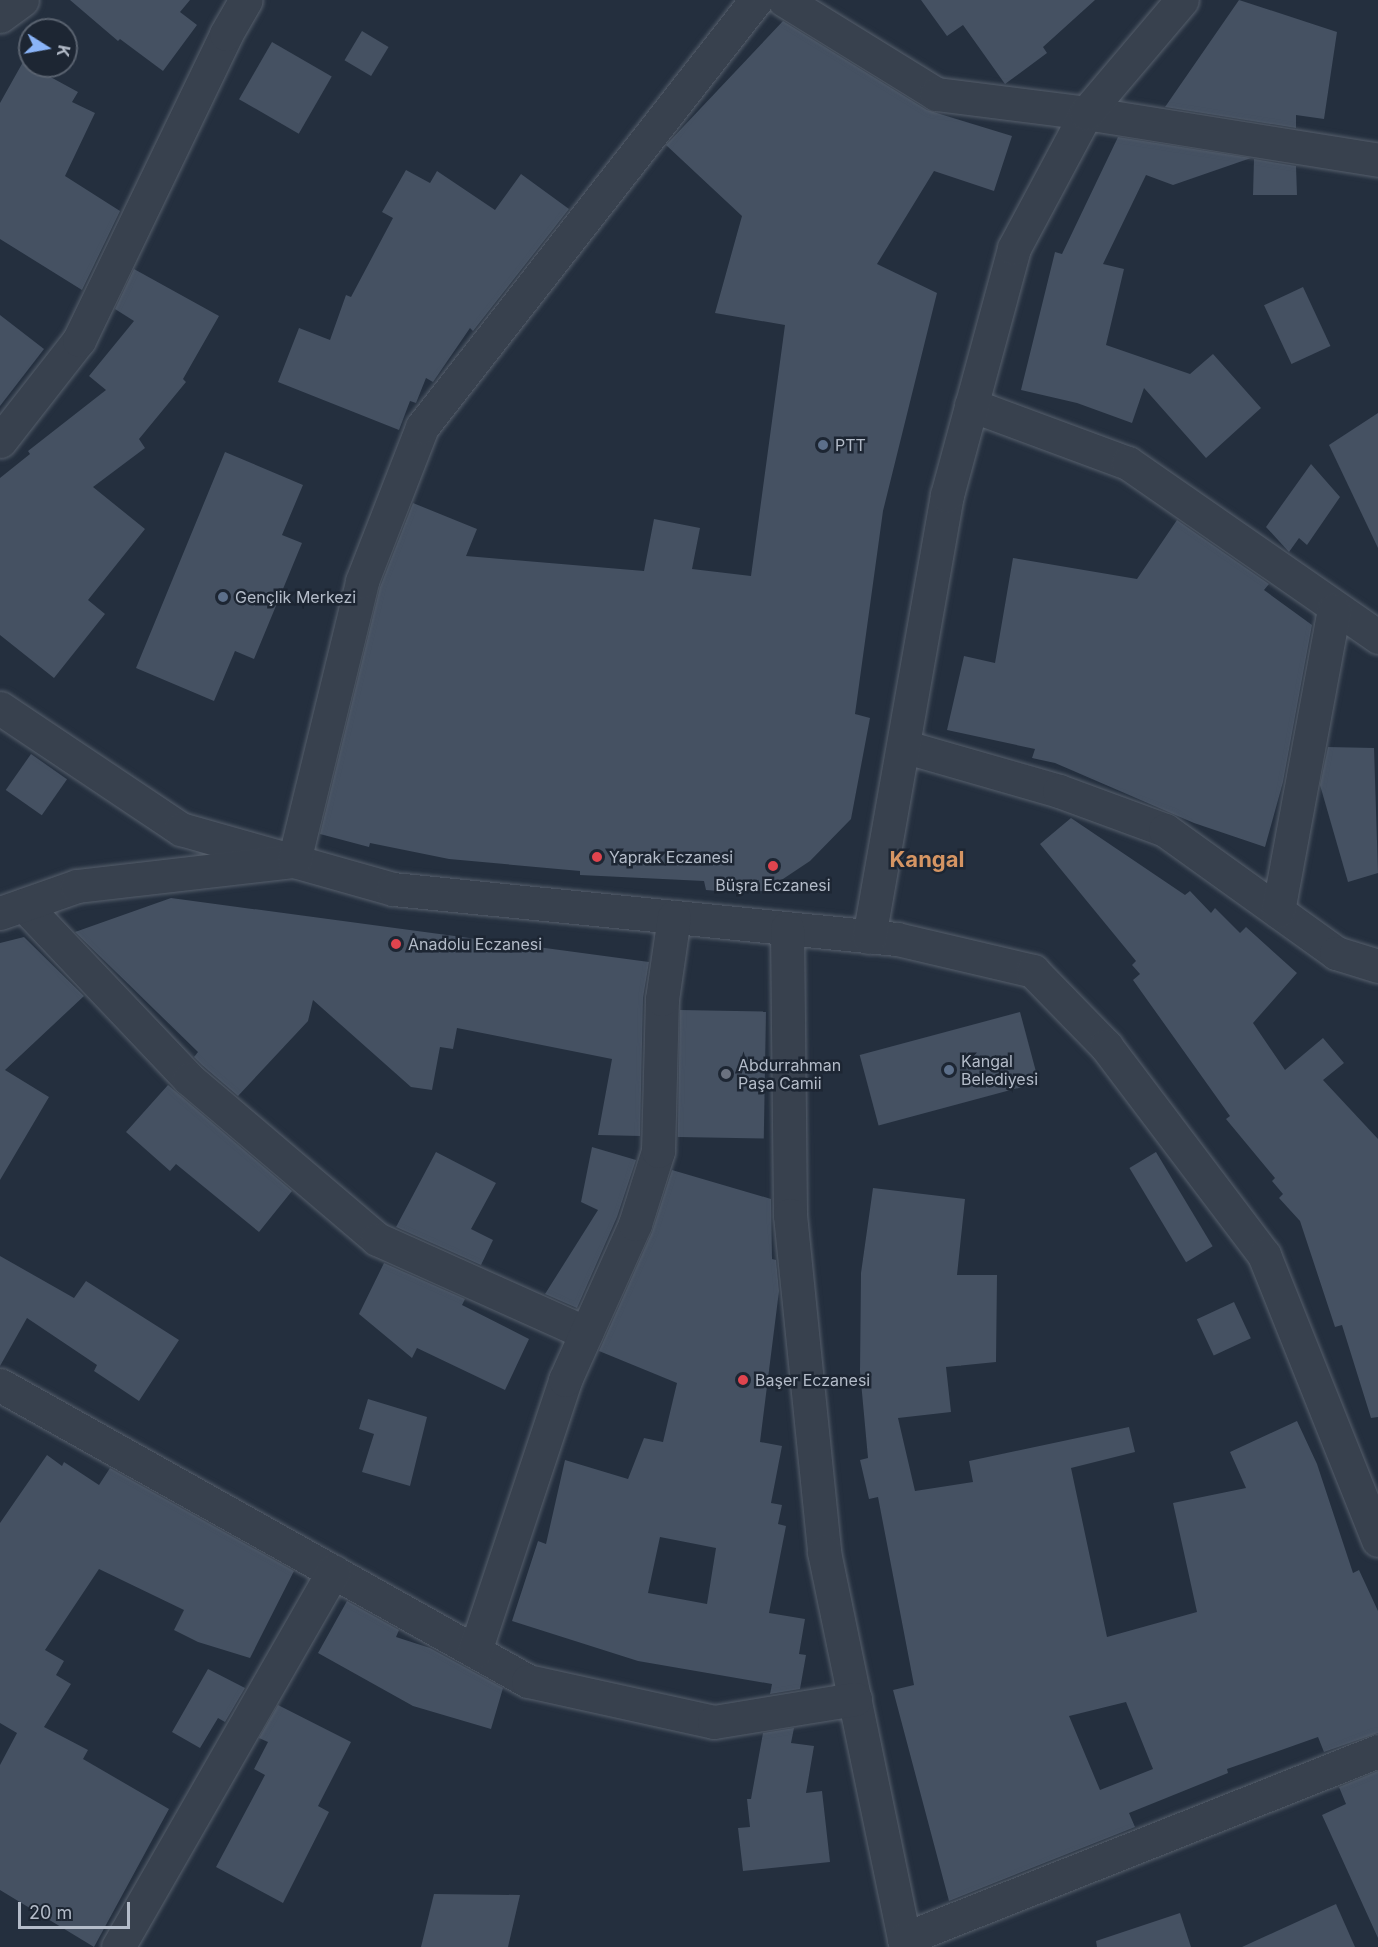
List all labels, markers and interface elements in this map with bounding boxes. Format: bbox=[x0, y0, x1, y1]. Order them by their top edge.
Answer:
north arrow bbox=[18, 18, 78, 78]
text: K bbox=[53, 43, 75, 59]
place label: PTT bbox=[835, 435, 866, 455]
marker: PTT bbox=[816, 438, 830, 452]
place label: Gençlik Merkezi bbox=[235, 587, 356, 607]
marker: Gençlik Merkezi bbox=[216, 590, 230, 604]
place label: Yaprak Eczanesi bbox=[609, 847, 733, 867]
district label: Kangal bbox=[890, 847, 964, 873]
marker: Yaprak Eczanesi bbox=[590, 850, 604, 864]
marker: Büşra Eczanesi bbox=[766, 859, 780, 873]
place label: Büşra Eczanesi bbox=[715, 875, 831, 895]
place label: Anadolu Eczanesi bbox=[408, 934, 542, 954]
marker: Anadolu Eczanesi bbox=[389, 937, 403, 951]
place label: Kangal Belediyesi bbox=[961, 1051, 1038, 1089]
place label: Abdurrahman Paşa Camii bbox=[738, 1055, 841, 1093]
marker: Kangal Belediyesi bbox=[942, 1063, 956, 1077]
marker: Abdurrahman Paşa Camii bbox=[719, 1067, 733, 1081]
place label: Başer Eczanesi bbox=[755, 1370, 870, 1390]
marker: Başer Eczanesi bbox=[736, 1373, 750, 1387]
scale bar bbox=[21, 1890, 134, 1928]
text: 20 m bbox=[29, 1902, 72, 1923]

